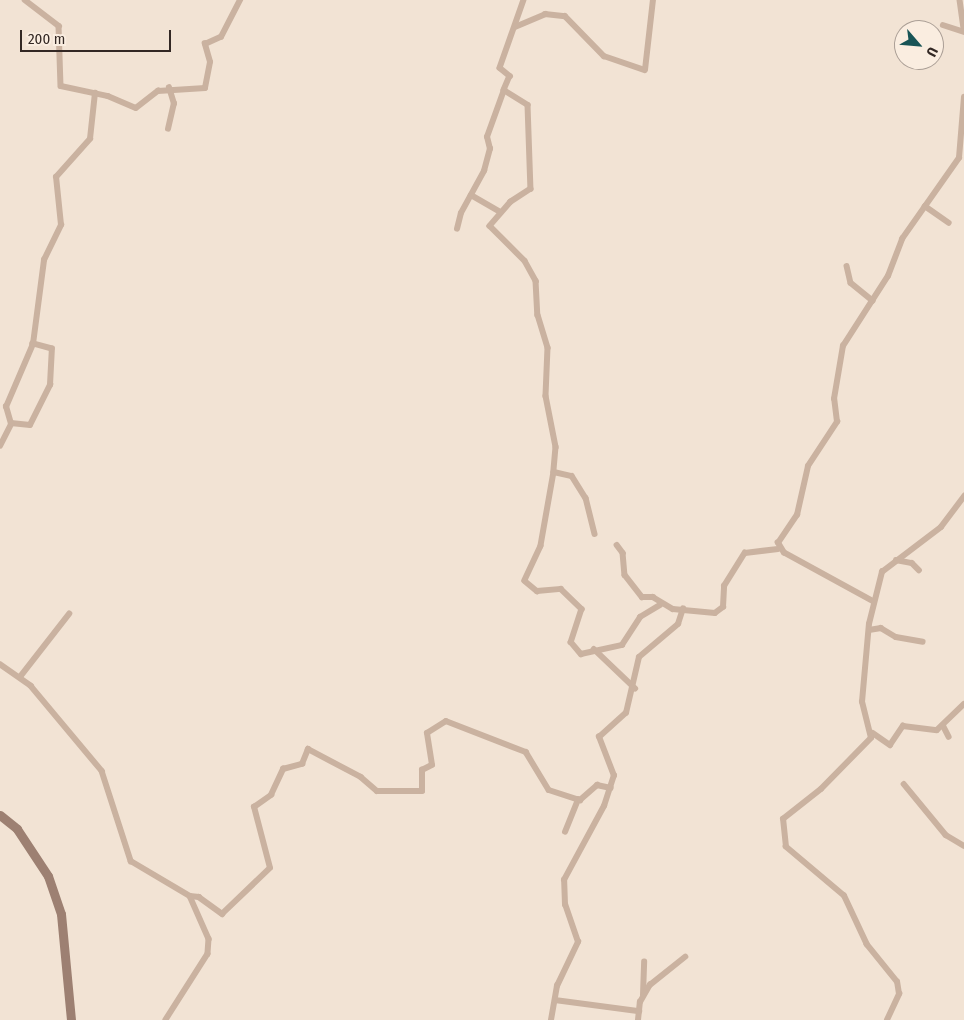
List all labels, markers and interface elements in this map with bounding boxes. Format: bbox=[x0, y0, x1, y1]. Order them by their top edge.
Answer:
scale bar bbox=[22, 20, 174, 52]
north arrow bbox=[894, 20, 944, 70]
text: 200 m bbox=[28, 30, 65, 48]
text: U bbox=[922, 44, 941, 59]

